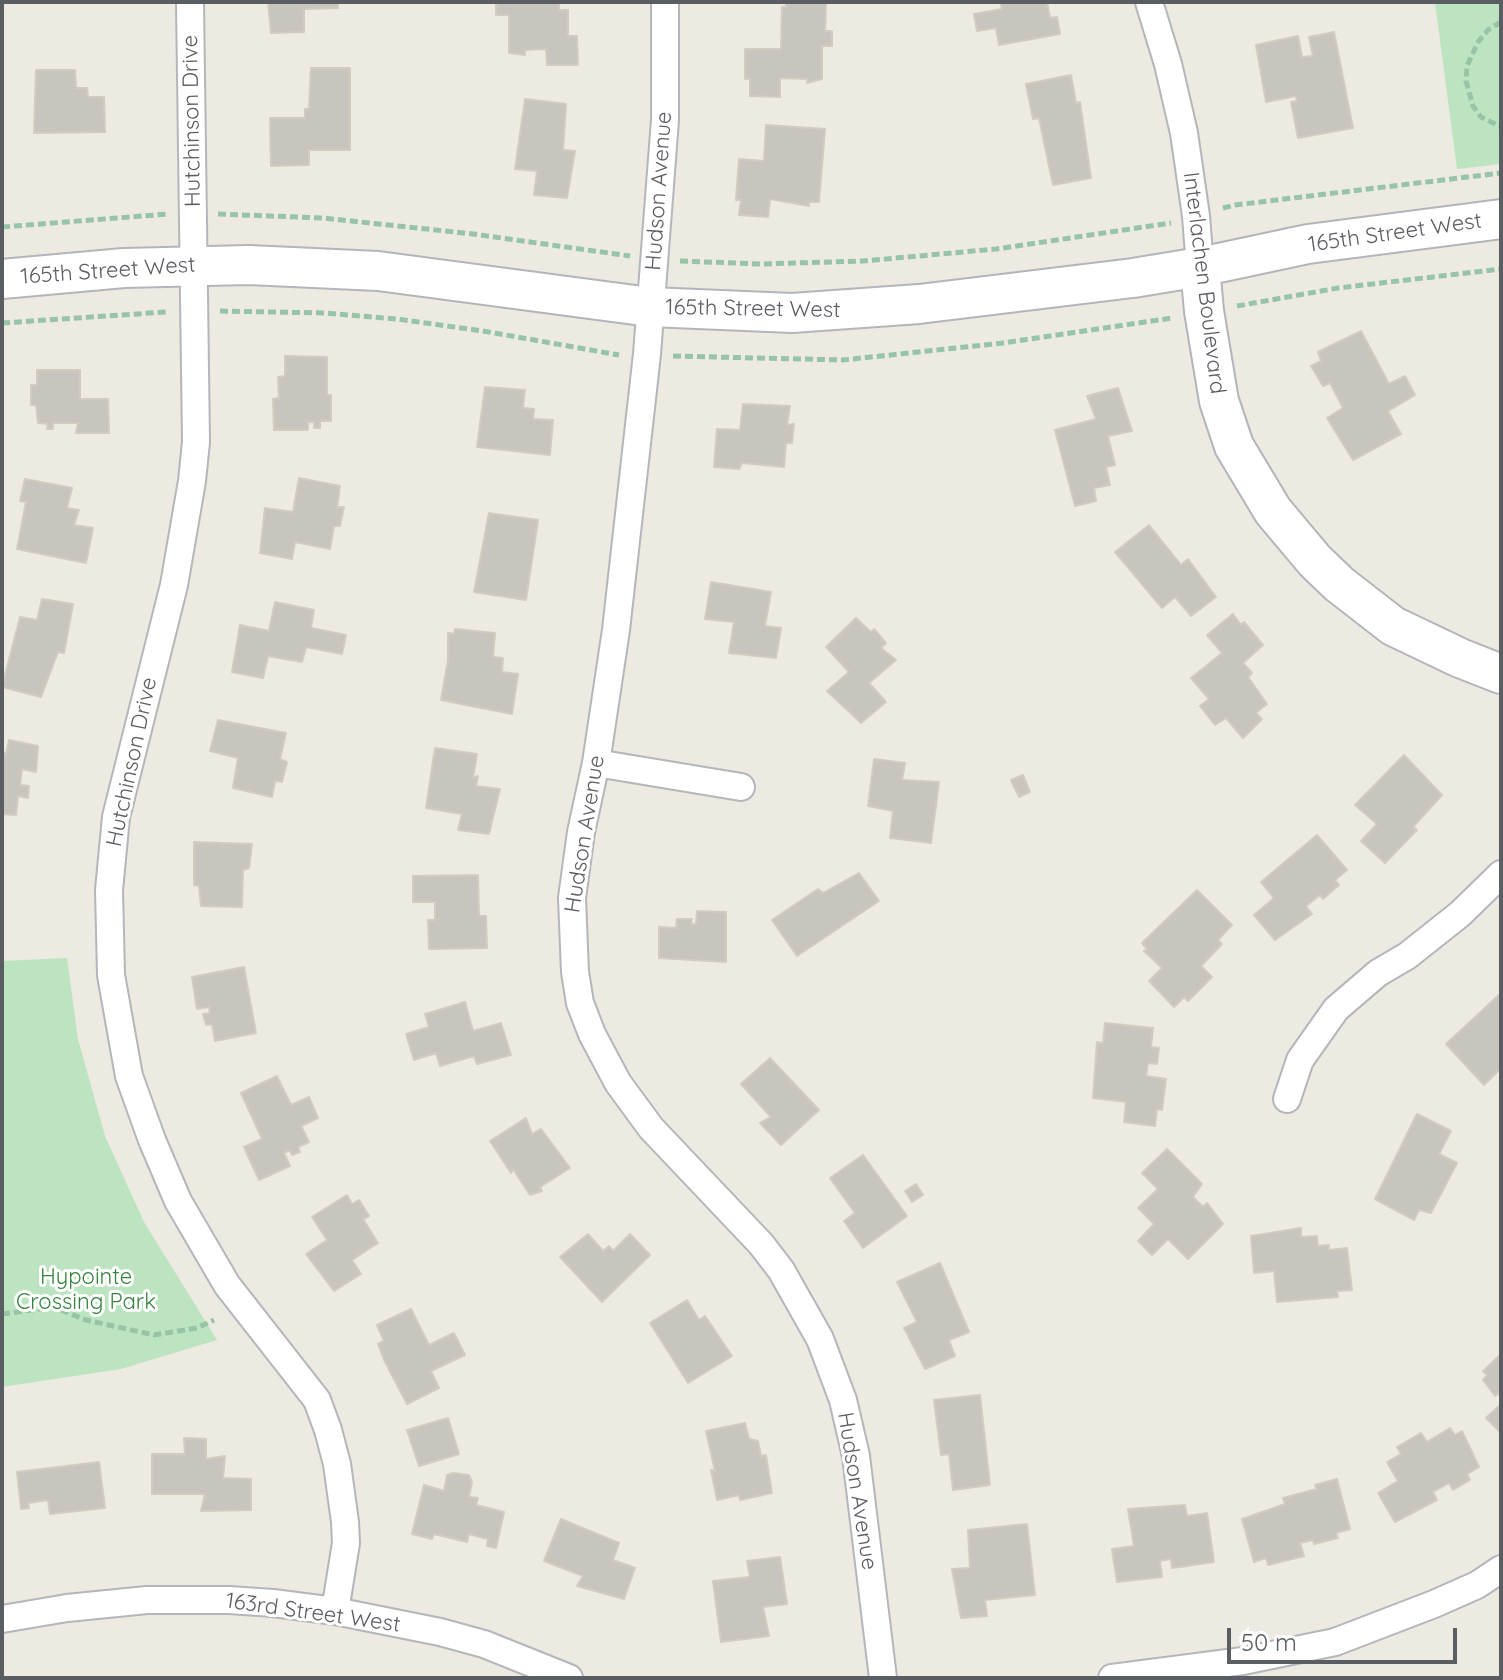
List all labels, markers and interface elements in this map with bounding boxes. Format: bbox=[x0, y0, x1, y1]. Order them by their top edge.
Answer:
street label: Hutchinson Drive bbox=[177, 35, 207, 207]
street label: Hudson Avenue bbox=[640, 111, 678, 271]
street label: Interlachen Boulevard bbox=[1177, 171, 1231, 395]
street label: 165th Street West bbox=[1306, 208, 1484, 258]
street label: 165th Street West bbox=[20, 252, 196, 290]
street label: 165th Street West bbox=[665, 294, 841, 324]
street label: Hutchinson Drive bbox=[101, 675, 163, 849]
street label: Hudson Avenue bbox=[560, 753, 610, 915]
park label: Hypointe Crossing Park bbox=[16, 1264, 156, 1316]
street label: Hudson Avenue bbox=[832, 1410, 882, 1572]
street label: 163rd Street West bbox=[224, 1588, 402, 1638]
scale bar bbox=[1231, 1612, 1461, 1662]
text: 50 m bbox=[1241, 1627, 1297, 1657]

